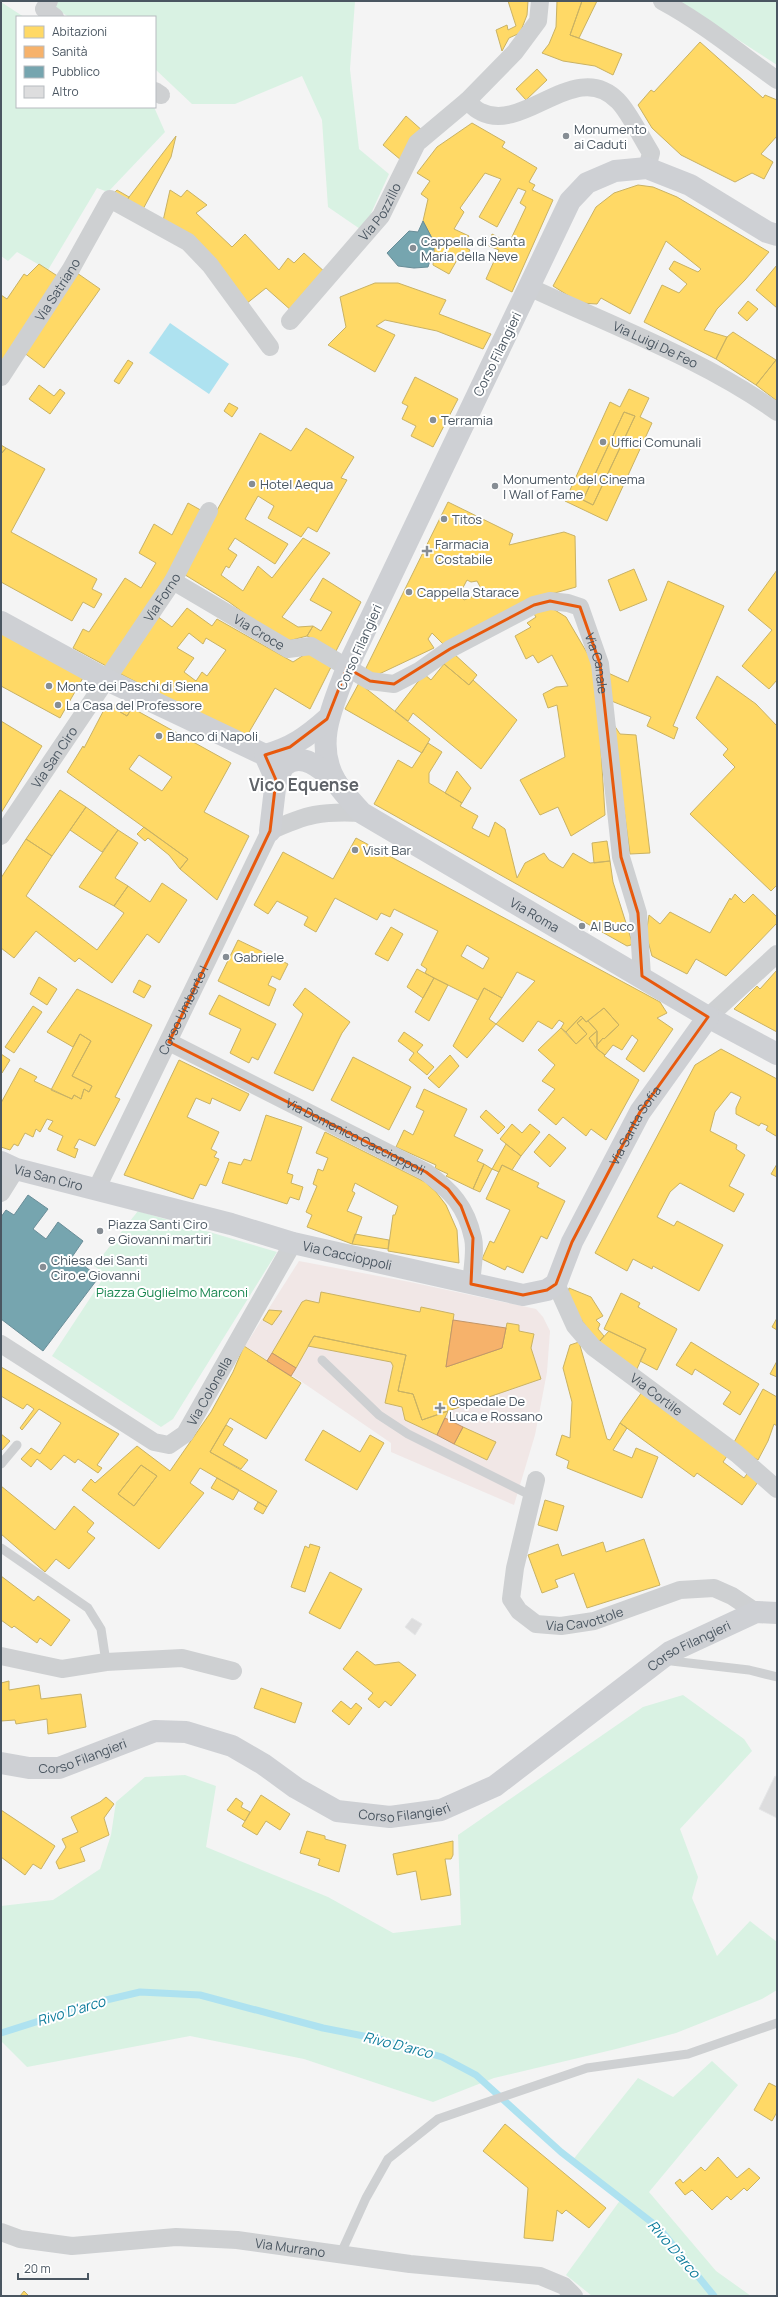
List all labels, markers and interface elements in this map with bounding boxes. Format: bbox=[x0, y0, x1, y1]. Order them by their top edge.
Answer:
legend bbox=[16, 16, 156, 108]
text: Abitazioni bbox=[52, 23, 107, 40]
text: Sanità bbox=[52, 43, 87, 60]
text: Pubblico bbox=[52, 63, 100, 80]
text: Altro bbox=[52, 83, 79, 100]
place label: Monumento ai Caduti bbox=[574, 120, 647, 153]
marker: Monumento ai Caduti bbox=[561, 131, 571, 141]
street label: Via Pozzillo bbox=[354, 179, 405, 245]
place label: Cappella di Santa Maria della Neve bbox=[421, 232, 525, 265]
marker: Cappella di Santa Maria della Neve bbox=[408, 243, 418, 253]
street label: Via Satriano bbox=[31, 255, 84, 325]
street label: Corso Filangieri bbox=[469, 309, 525, 399]
street label: Via Luigi De Feo bbox=[610, 317, 701, 372]
place label: Terramia bbox=[441, 411, 493, 429]
marker: Terramia bbox=[428, 415, 438, 425]
place label: Uffici Comunali bbox=[611, 433, 701, 451]
marker: Uffici Comunali bbox=[598, 437, 608, 447]
place label: Monumento del Cinema | Wall of Fame bbox=[503, 470, 645, 503]
place label: Hotel Aequa bbox=[260, 475, 333, 493]
marker: Hotel Aequa bbox=[247, 479, 257, 489]
marker: Monumento del Cinema | Wall of Fame bbox=[490, 481, 500, 491]
place label: Titos bbox=[452, 510, 482, 528]
marker: Titos bbox=[439, 514, 449, 524]
place label: Farmacia Costabile bbox=[435, 535, 493, 568]
marker: Farmacia Costabile bbox=[422, 546, 432, 556]
street label: Via Forno bbox=[139, 570, 185, 625]
place label: Cappella Starace bbox=[417, 583, 519, 601]
marker: Cappella Starace bbox=[404, 587, 414, 597]
street label: Corso Filangieri bbox=[332, 601, 386, 693]
street label: Via Croce bbox=[230, 610, 288, 654]
street label: Via Canale bbox=[581, 630, 612, 695]
place label: Monte dei Paschi di Siena bbox=[57, 677, 208, 695]
marker: Monte dei Paschi di Siena bbox=[44, 681, 54, 691]
place label: La Casa del Professore bbox=[66, 696, 203, 714]
marker: La Casa del Professore bbox=[53, 700, 63, 710]
street label: Via San Ciro bbox=[27, 723, 82, 792]
place label: Banco di Napoli bbox=[167, 727, 258, 745]
marker: Banco di Napoli bbox=[154, 731, 164, 741]
district label: Vico Equense bbox=[249, 773, 359, 796]
place label: Visit Bar bbox=[363, 841, 411, 859]
marker: Visit Bar bbox=[350, 845, 360, 855]
street label: Via Roma bbox=[507, 893, 563, 936]
place label: Al Buco bbox=[590, 917, 635, 935]
marker: Al Buco bbox=[577, 921, 587, 931]
place label: Gabriele bbox=[234, 948, 284, 966]
marker: Gabriele bbox=[221, 952, 231, 962]
street label: Corso Umberto I bbox=[154, 962, 212, 1058]
street label: Via Santa Sofia bbox=[605, 1082, 665, 1168]
street label: Via Domenico Caccioppoli bbox=[283, 1094, 428, 1179]
street label: Via San Ciro bbox=[12, 1160, 85, 1195]
place label: Piazza Santi Ciro e Giovanni martiri bbox=[108, 1215, 211, 1248]
marker: Piazza Santi Ciro e Giovanni martiri bbox=[95, 1226, 105, 1236]
street label: Via Caccioppoli bbox=[301, 1236, 394, 1274]
place label: Chiesa dei Santi Ciro e Giovanni bbox=[51, 1251, 147, 1284]
marker: Chiesa dei Santi Ciro e Giovanni bbox=[38, 1262, 48, 1272]
park label: Piazza Guglielmo Marconi bbox=[96, 1283, 248, 1301]
street label: Via Colonella bbox=[183, 1353, 236, 1429]
street label: Via Cortile bbox=[627, 1369, 687, 1420]
place label: Ospedale De Luca e Rossano bbox=[449, 1392, 543, 1425]
marker: Ospedale De Luca e Rossano bbox=[434, 1402, 446, 1414]
street label: Via Cavottole bbox=[545, 1602, 626, 1635]
street label: Corso Filangieri bbox=[643, 1616, 733, 1675]
street label: Corso Filangieri bbox=[38, 1734, 129, 1777]
street label: Corso Filangieri bbox=[358, 1798, 453, 1826]
water label: Rivo D'arco bbox=[34, 1991, 108, 2030]
water label: Rivo D'arco bbox=[362, 2027, 435, 2062]
water label: Rivo D'arco bbox=[644, 2216, 705, 2282]
street label: Via Murrano bbox=[254, 2234, 327, 2261]
scale bar bbox=[18, 2255, 88, 2281]
text: 20 m bbox=[24, 2260, 51, 2277]

